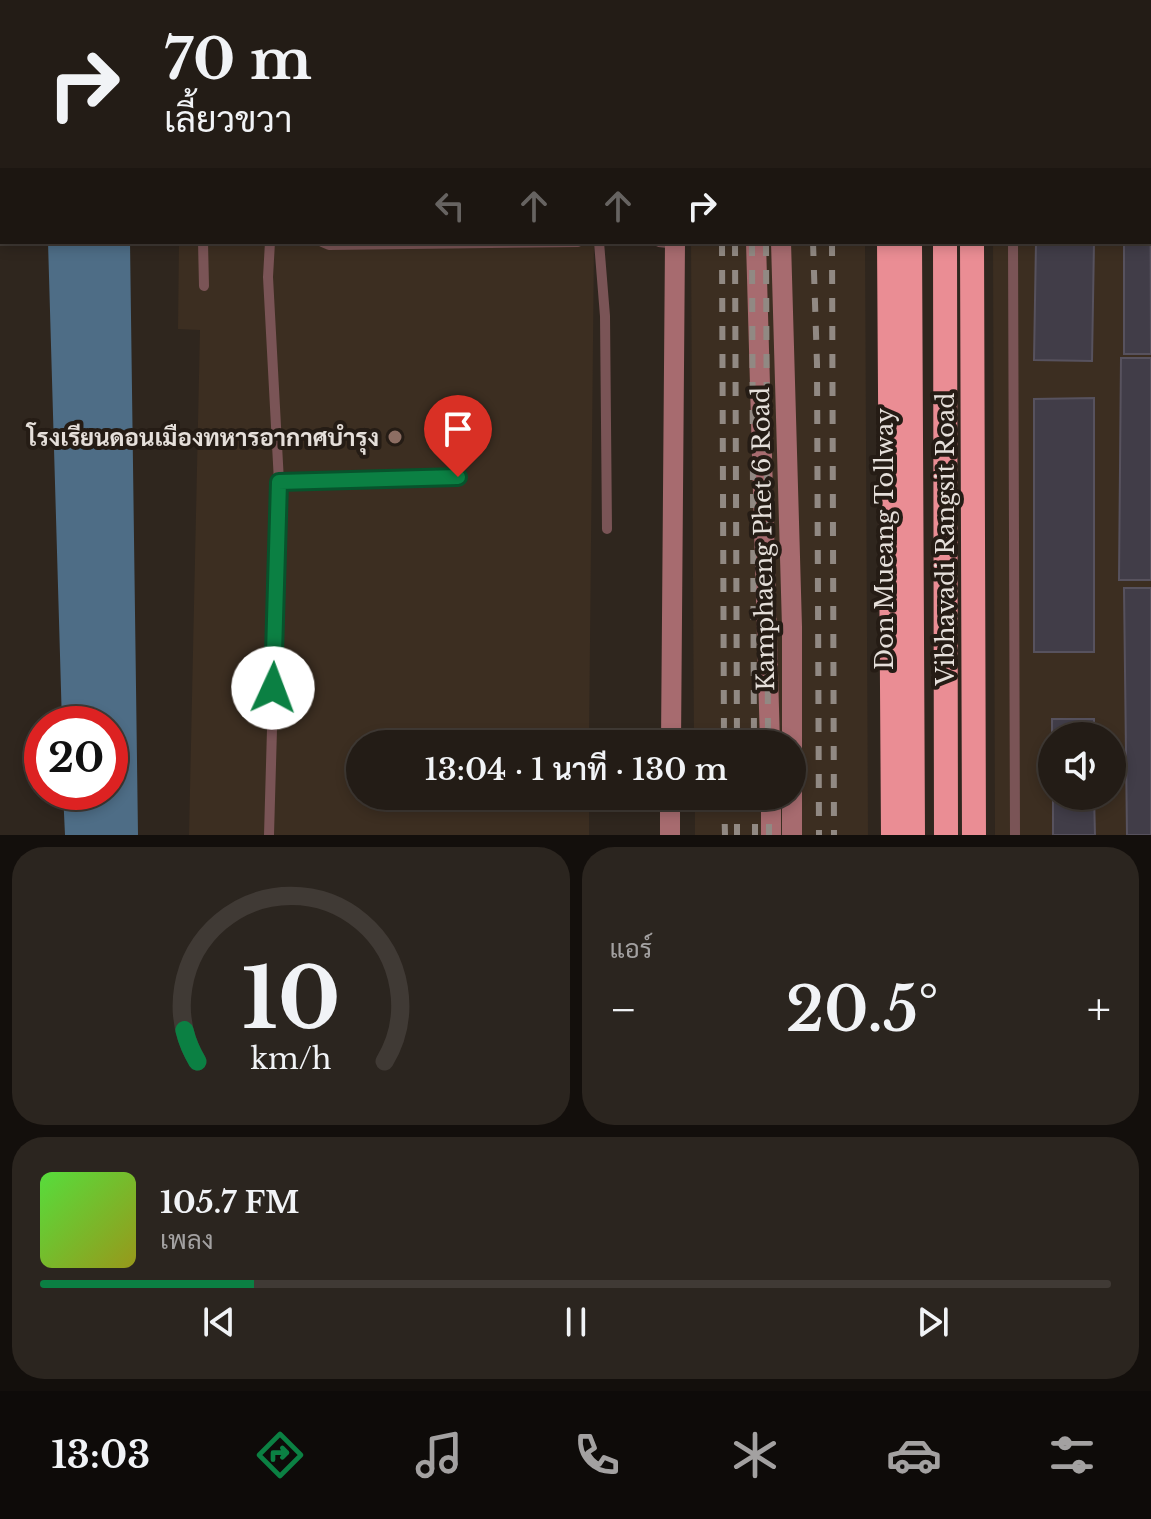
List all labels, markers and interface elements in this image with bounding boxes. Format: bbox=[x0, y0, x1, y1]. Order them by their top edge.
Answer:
text: 70 m bbox=[164, 25, 312, 94]
icon: right bbox=[32, 32, 136, 136]
text: เลี้ยวขวา bbox=[164, 97, 292, 142]
icon: left bbox=[428, 184, 472, 228]
icon: ahead bbox=[512, 184, 556, 228]
icon: ahead bbox=[596, 184, 640, 228]
icon: right bbox=[680, 184, 724, 228]
street label: Kamphaeng Phet 6 Road bbox=[746, 387, 780, 691]
street label: Vibhavadi Rangsit Road bbox=[931, 393, 960, 686]
pin bbox=[424, 395, 492, 477]
icon: arrive bbox=[436, 407, 480, 451]
street label: Don Mueang Tollway bbox=[870, 407, 899, 670]
place label: โรงเรียนดอนเมืองทหารอากาศบำรุง bbox=[25, 422, 379, 455]
marker: โรงเรียนดอนเมืองทหารอากาศบำรุง bbox=[386, 428, 404, 446]
position arrow bbox=[231, 646, 315, 730]
speed limit sign: 20 bbox=[24, 706, 128, 810]
map controls bbox=[1038, 722, 1126, 810]
button: sound bbox=[1038, 722, 1126, 810]
text: 13:04 · 1 นาที · 130 m bbox=[424, 751, 728, 788]
text: แอร์ bbox=[610, 933, 652, 965]
text: 10 bbox=[241, 947, 340, 1050]
text: 20.5° bbox=[786, 973, 939, 1047]
text: − bbox=[610, 982, 637, 1037]
text: + bbox=[1087, 982, 1111, 1037]
text: km/h bbox=[250, 1041, 331, 1077]
text: 105.7 FM bbox=[160, 1184, 299, 1221]
text: เพลง bbox=[160, 1224, 214, 1256]
icon: previous bbox=[197, 1300, 241, 1344]
icon: pause bbox=[554, 1300, 598, 1344]
icon: next bbox=[911, 1300, 955, 1344]
icon: directions bbox=[252, 1427, 308, 1483]
icon: music bbox=[411, 1427, 467, 1483]
icon: phone bbox=[569, 1427, 625, 1483]
icon: climate bbox=[727, 1427, 783, 1483]
icon: car bbox=[886, 1427, 942, 1483]
icon: filters bbox=[1044, 1427, 1100, 1483]
text: 13:03 bbox=[51, 1433, 150, 1478]

